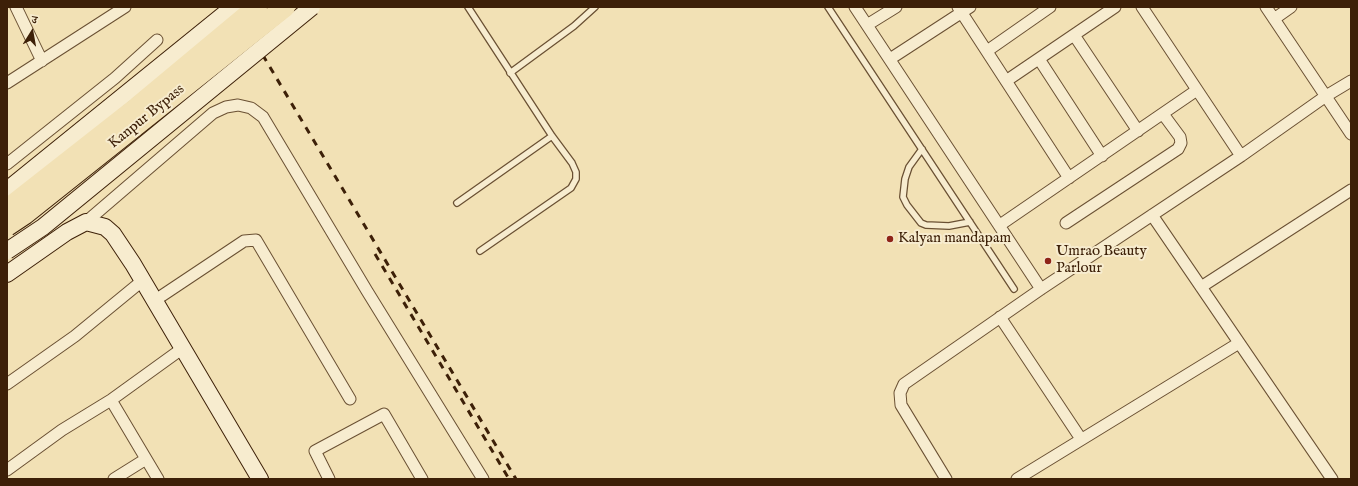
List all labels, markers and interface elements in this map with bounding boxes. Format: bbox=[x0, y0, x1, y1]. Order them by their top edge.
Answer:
north arrow bbox=[12, 12, 52, 52]
text: उ bbox=[30, 13, 38, 28]
street label: Kanpur Bypass bbox=[105, 81, 189, 153]
place label: Kalyan mandapam bbox=[898, 230, 1011, 248]
marker: Kalyan mandapam bbox=[885, 234, 895, 244]
place label: Umrao Beauty Parlour bbox=[1056, 243, 1147, 278]
marker: Umrao Beauty Parlour bbox=[1043, 256, 1053, 266]

